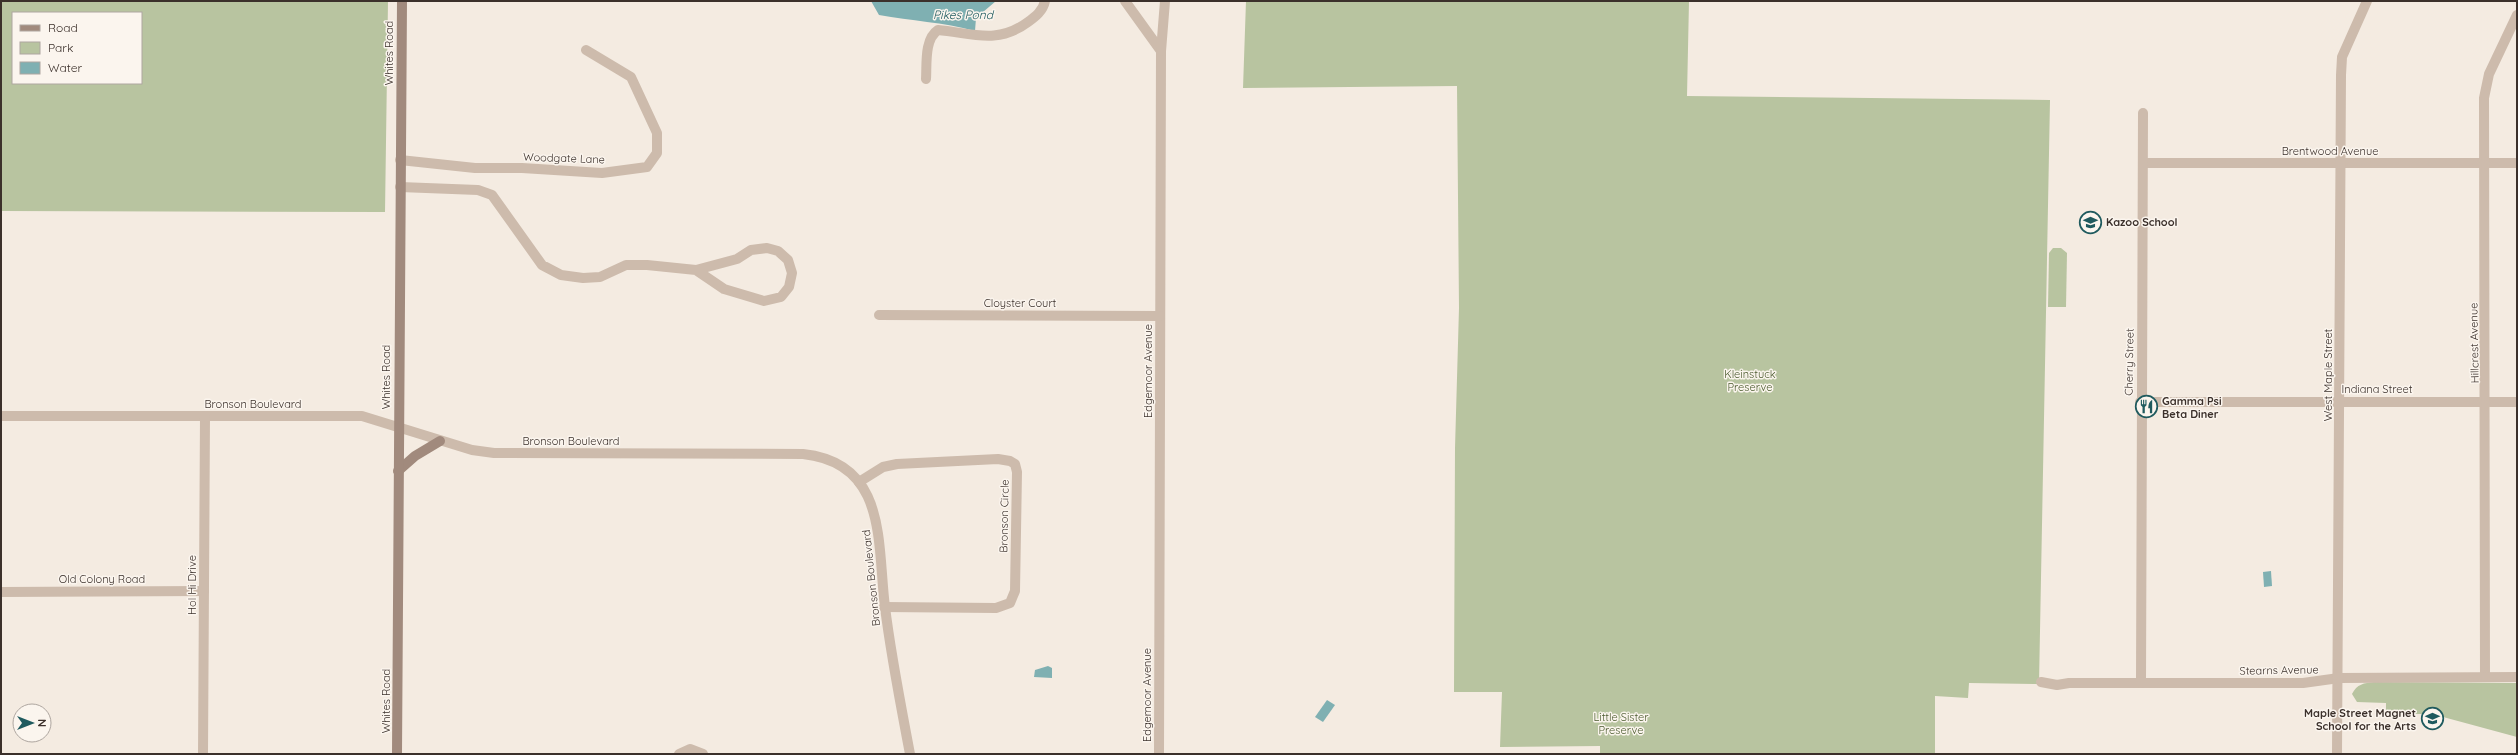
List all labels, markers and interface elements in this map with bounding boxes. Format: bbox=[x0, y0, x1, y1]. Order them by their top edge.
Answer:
water label: Pikes Pond bbox=[933, 7, 995, 22]
legend bbox=[12, 12, 142, 84]
text: Road bbox=[48, 20, 78, 35]
street label: Whites Road bbox=[382, 21, 396, 85]
text: Park bbox=[48, 40, 73, 55]
text: Water bbox=[48, 60, 83, 75]
street label: Brentwood Avenue bbox=[2282, 144, 2378, 158]
street label: Woodgate Lane bbox=[523, 150, 605, 166]
school or university icon: Kazoo School bbox=[2078, 209, 2104, 235]
place label: Kazoo School bbox=[2106, 215, 2178, 229]
street label: Cloyster Court bbox=[984, 296, 1057, 310]
street label: Hillcrest Avenue bbox=[2466, 303, 2482, 383]
street label: Edgemoor Avenue bbox=[1141, 324, 1155, 418]
street label: Cherry Street bbox=[2121, 328, 2137, 396]
street label: West Maple Street bbox=[2321, 328, 2335, 421]
street label: Whites Road bbox=[379, 345, 393, 409]
park label: Kleinstuck Preserve bbox=[1724, 367, 1776, 394]
street label: Indiana Street bbox=[2342, 382, 2413, 396]
restaurant icon: Gamma Psi Beta Diner bbox=[2133, 394, 2159, 420]
place label: Gamma Psi Beta Diner bbox=[2162, 394, 2222, 421]
street label: Bronson Boulevard bbox=[204, 397, 302, 411]
street label: Bronson Boulevard bbox=[522, 434, 620, 448]
street label: Bronson Circle bbox=[996, 479, 1012, 553]
street label: Bronson Boulevard bbox=[859, 529, 883, 627]
street label: Hol Hi Drive bbox=[185, 555, 199, 615]
street label: Old Colony Road bbox=[59, 572, 145, 586]
street label: Edgemoor Avenue bbox=[1140, 648, 1154, 742]
street label: Stearns Avenue bbox=[2239, 662, 2319, 678]
street label: Whites Road bbox=[379, 669, 393, 733]
north arrow bbox=[12, 703, 52, 743]
place label: Maple Street Magnet School for the Arts bbox=[2304, 706, 2416, 733]
school or university icon: Maple Street Magnet School for the Arts bbox=[2419, 706, 2445, 732]
park label: Little Sister Preserve bbox=[1593, 710, 1649, 737]
text: N bbox=[35, 719, 49, 727]

